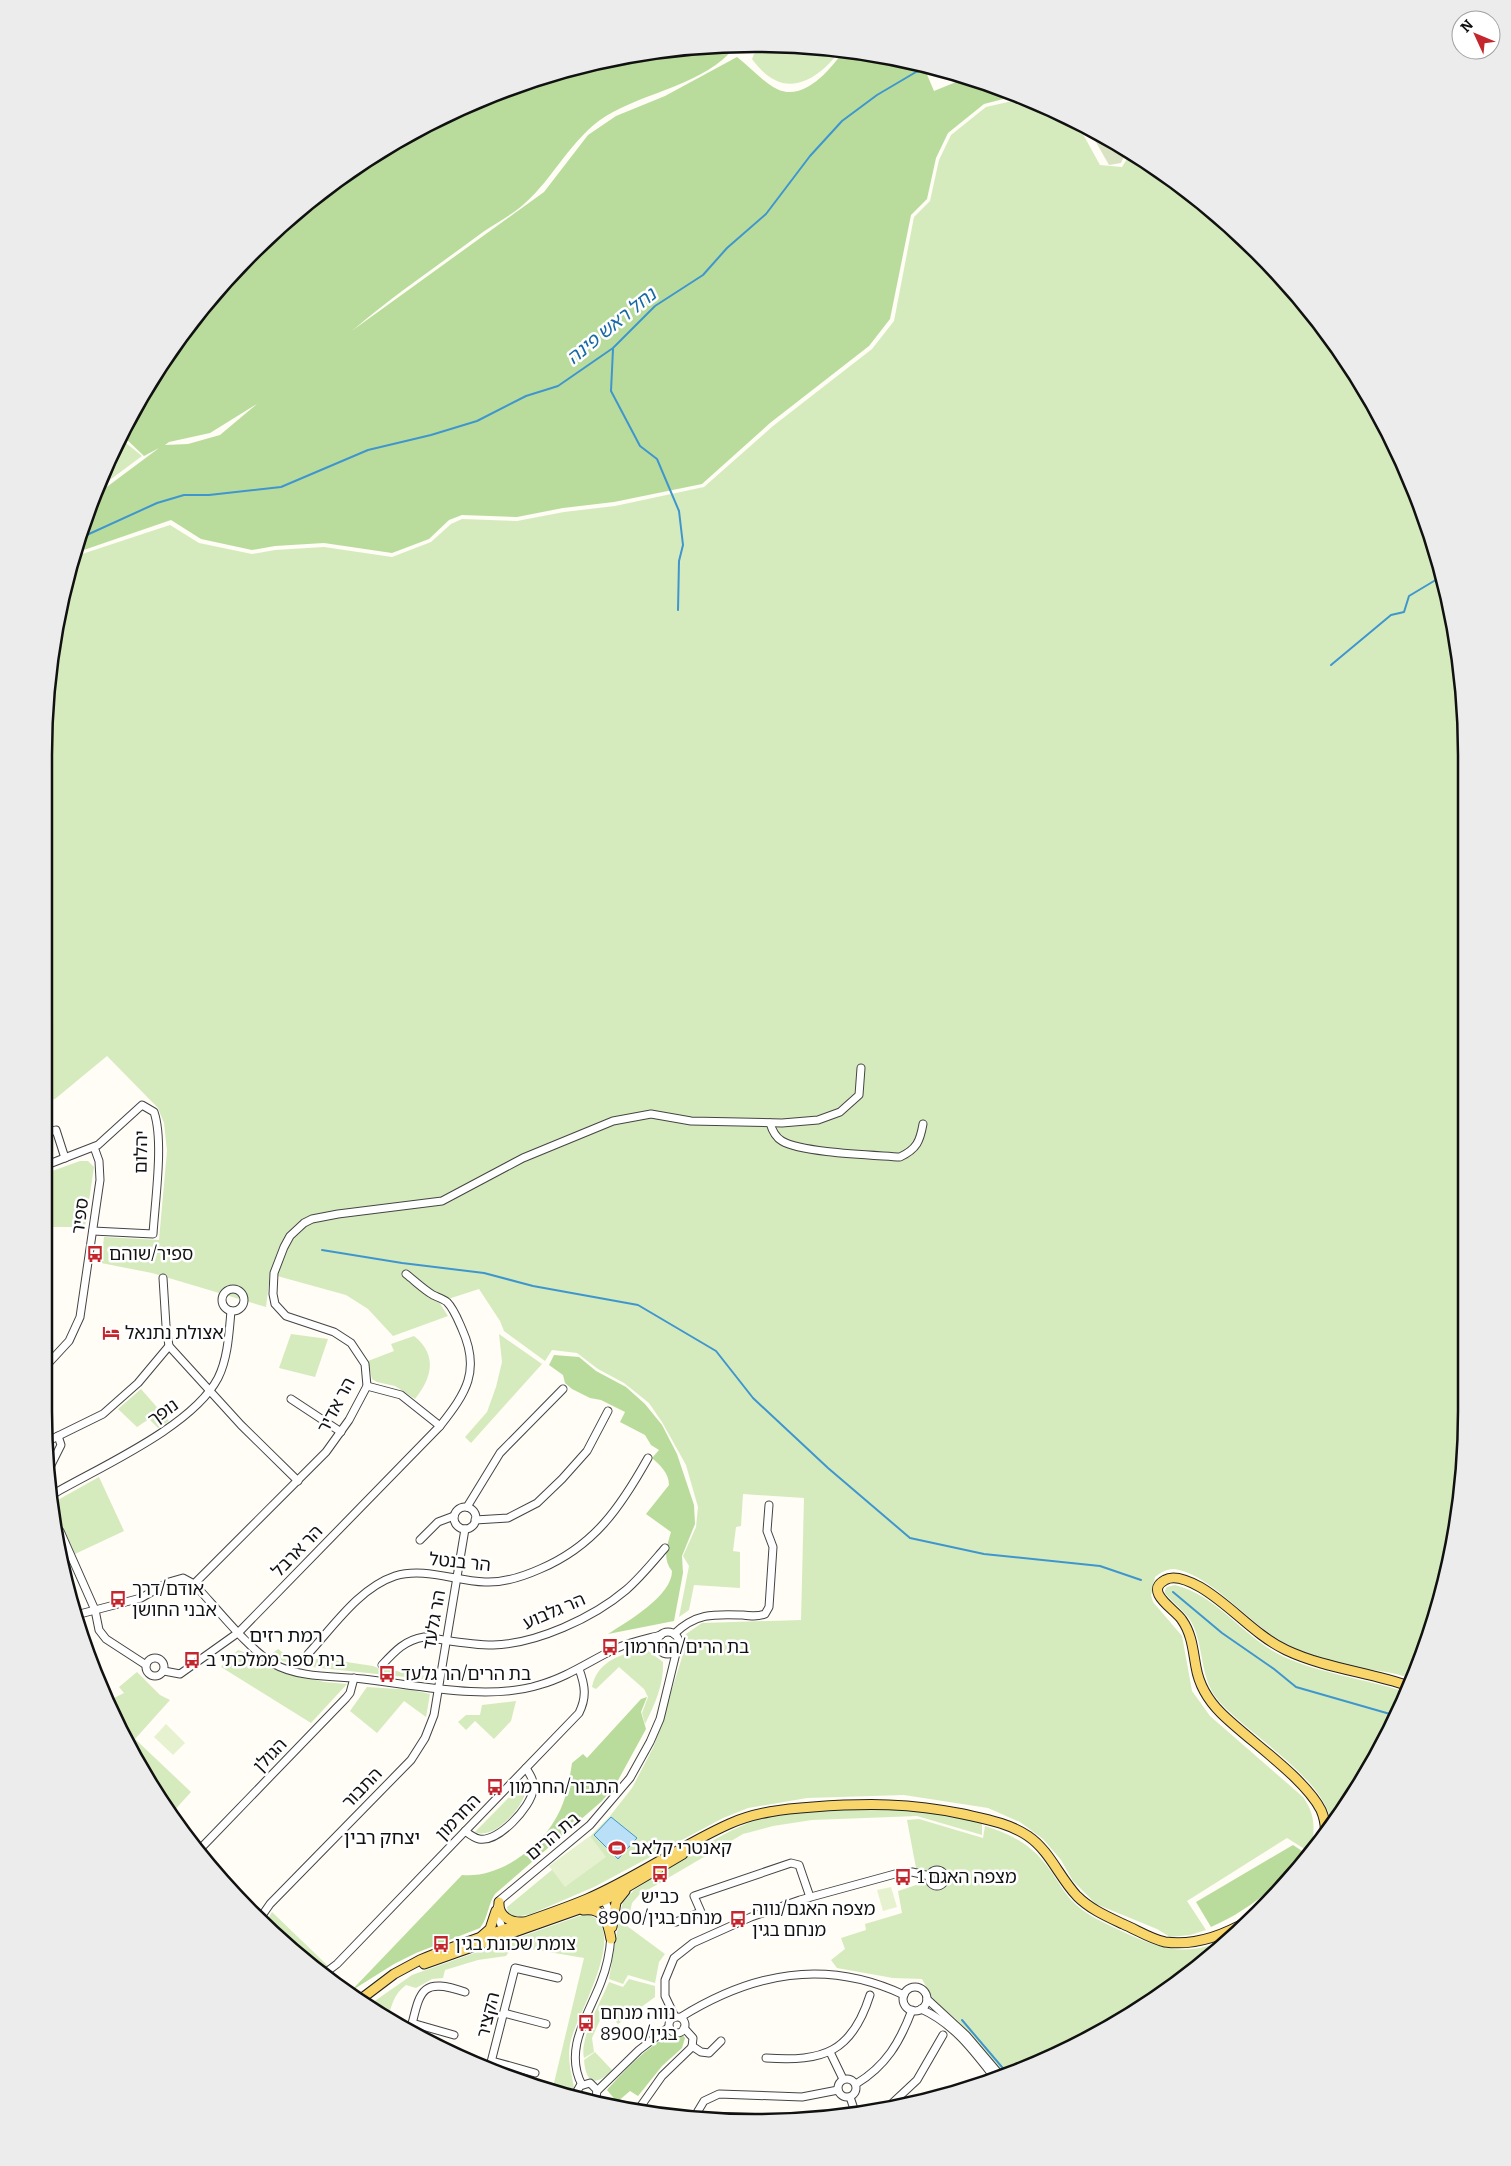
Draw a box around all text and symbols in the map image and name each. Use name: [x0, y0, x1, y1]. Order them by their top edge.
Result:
north arrow: [1451, 10, 1501, 60]
text: N: [1457, 16, 1477, 36]
water label: נחל ראש פינה: [562, 282, 662, 369]
street label: יהלום: [130, 1130, 152, 1174]
street label: ספיר: [67, 1196, 93, 1236]
place label: ספיר/שוהם: [109, 1243, 193, 1265]
bus stop icon: ספיר/שוהם: [85, 1244, 105, 1264]
place label: אצולת נתנאל: [125, 1322, 224, 1344]
hotel icon: אצולת נתנאל: [101, 1323, 121, 1343]
street label: הר אדיר: [312, 1373, 360, 1437]
street label: נופך: [143, 1394, 183, 1430]
street label: הר ארבל: [267, 1520, 327, 1582]
street label: הר בנטל: [428, 1548, 492, 1576]
place label: אודם/דרך אבני החושן: [132, 1578, 217, 1621]
street label: הר גלעד: [418, 1588, 450, 1652]
street label: הר גלבוע: [519, 1588, 589, 1634]
bus stop icon: אודם/דרך אבני החושן: [108, 1589, 128, 1609]
district label: רמת רזים: [249, 1624, 323, 1647]
place label: בת הרים/החרמון: [624, 1636, 749, 1658]
bus stop icon: בת הרים/החרמון: [600, 1637, 620, 1657]
place label: בית ספר ממלכתי ב: [206, 1649, 345, 1671]
bus stop icon: בית ספר ממלכתי ב: [182, 1650, 202, 1670]
place label: בת הרים/הר גלעד: [401, 1663, 531, 1685]
bus stop icon: בת הרים/הר גלעד: [377, 1664, 397, 1684]
street label: הגולן: [249, 1733, 291, 1777]
street label: התבור: [337, 1763, 387, 1813]
place label: התבור/החרמון: [509, 1776, 619, 1798]
bus stop icon: התבור/החרמון: [485, 1777, 505, 1797]
street label: החרמון: [431, 1789, 485, 1845]
street label: בת הרים: [521, 1807, 585, 1865]
district label: יצחק רבין: [344, 1826, 420, 1849]
place label: קאנטרי קלאב: [631, 1837, 732, 1859]
sports icon: קאנטרי קלאב: [607, 1838, 627, 1858]
bus stop icon: כביש 8900/מנחם בגין: [650, 1864, 670, 1884]
place label: מצפה האגם 1: [917, 1866, 1017, 1888]
bus stop icon: מצפה האגם 1: [893, 1867, 913, 1887]
place label: כביש 8900/מנחם בגין: [598, 1886, 722, 1929]
place label: מצפה האגם/נווה מנחם בגין: [752, 1898, 876, 1941]
bus stop icon: מצפה האגם/נווה מנחם בגין: [728, 1909, 748, 1929]
place label: צומת שכונת בגין: [455, 1933, 576, 1955]
bus stop icon: צומת שכונת בגין: [431, 1934, 451, 1954]
street label: הקציר: [472, 1990, 504, 2040]
place label: נווה מנחם בגין/8900: [600, 2002, 678, 2045]
bus stop icon: נווה מנחם בגין/8900: [576, 2013, 596, 2033]

